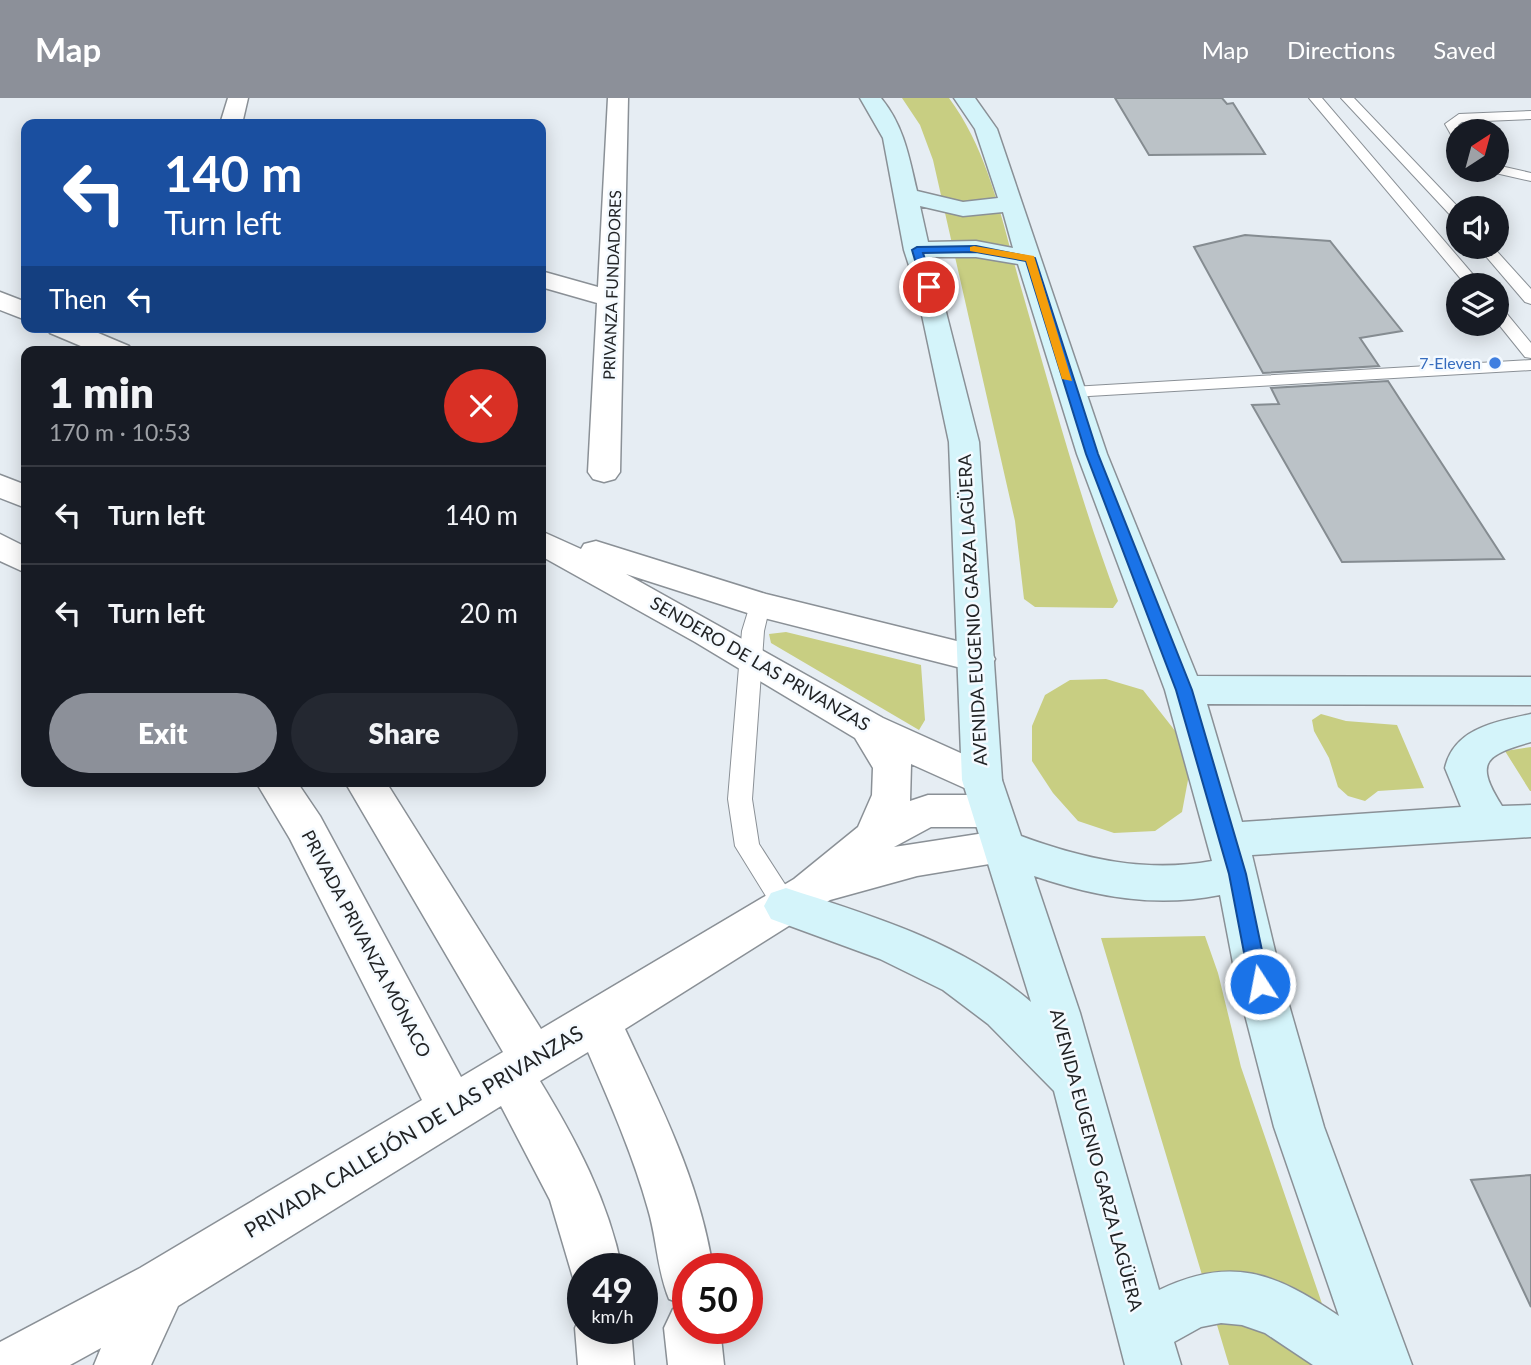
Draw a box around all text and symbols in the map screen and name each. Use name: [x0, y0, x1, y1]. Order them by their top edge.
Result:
text: Map: [35, 29, 101, 69]
text: Map: [1202, 35, 1249, 64]
text: Directions: [1287, 35, 1395, 64]
text: Saved: [1433, 35, 1496, 64]
north arrow: [1446, 119, 1508, 182]
map controls: [1446, 119, 1509, 336]
text: 140 m: [164, 144, 302, 202]
icon: left: [49, 147, 140, 238]
street label: PRIVANZA FUNDADORES: [599, 190, 624, 380]
button: sound: [1446, 196, 1509, 259]
text: Turn left: [164, 203, 281, 242]
pin: [899, 257, 959, 317]
icon: arrive: [910, 268, 948, 306]
button: layers: [1446, 273, 1509, 336]
icon: left: [121, 280, 159, 318]
text: Then: [49, 283, 107, 315]
place label: 7-Eleven: [1419, 353, 1481, 372]
marker: 7-Eleven: [1487, 355, 1503, 371]
text: 1 min: [49, 367, 154, 417]
button: close: [444, 369, 518, 443]
text: 170 m · 10:53: [49, 418, 191, 446]
street label: AVENIDA EUGENIO GARZA LAGÜERA: [953, 453, 991, 766]
icon: left: [49, 496, 87, 534]
text: Turn left: [108, 499, 205, 531]
text: 140 m: [445, 499, 518, 531]
street label: SENDERO DE LAS PRIVANZAS: [647, 591, 874, 735]
icon: left: [49, 594, 87, 632]
text: Turn left: [108, 597, 205, 629]
text: 20 m: [460, 597, 518, 629]
button: Exit: [49, 693, 277, 773]
button: Share: [291, 693, 518, 773]
street label: PRIVADA PRIVANZA MÓNACO: [297, 826, 436, 1061]
position arrow: [1223, 947, 1297, 1021]
street label: AVENIDA EUGENIO GARZA LAGÜERA: [1046, 1006, 1148, 1314]
street label: PRIVADA CALLEJÓN DE LAS PRIVANZAS: [239, 1019, 587, 1242]
speed limit sign: 50: [672, 1253, 763, 1344]
text: 49: [592, 1268, 633, 1310]
text: km/h: [591, 1305, 634, 1327]

